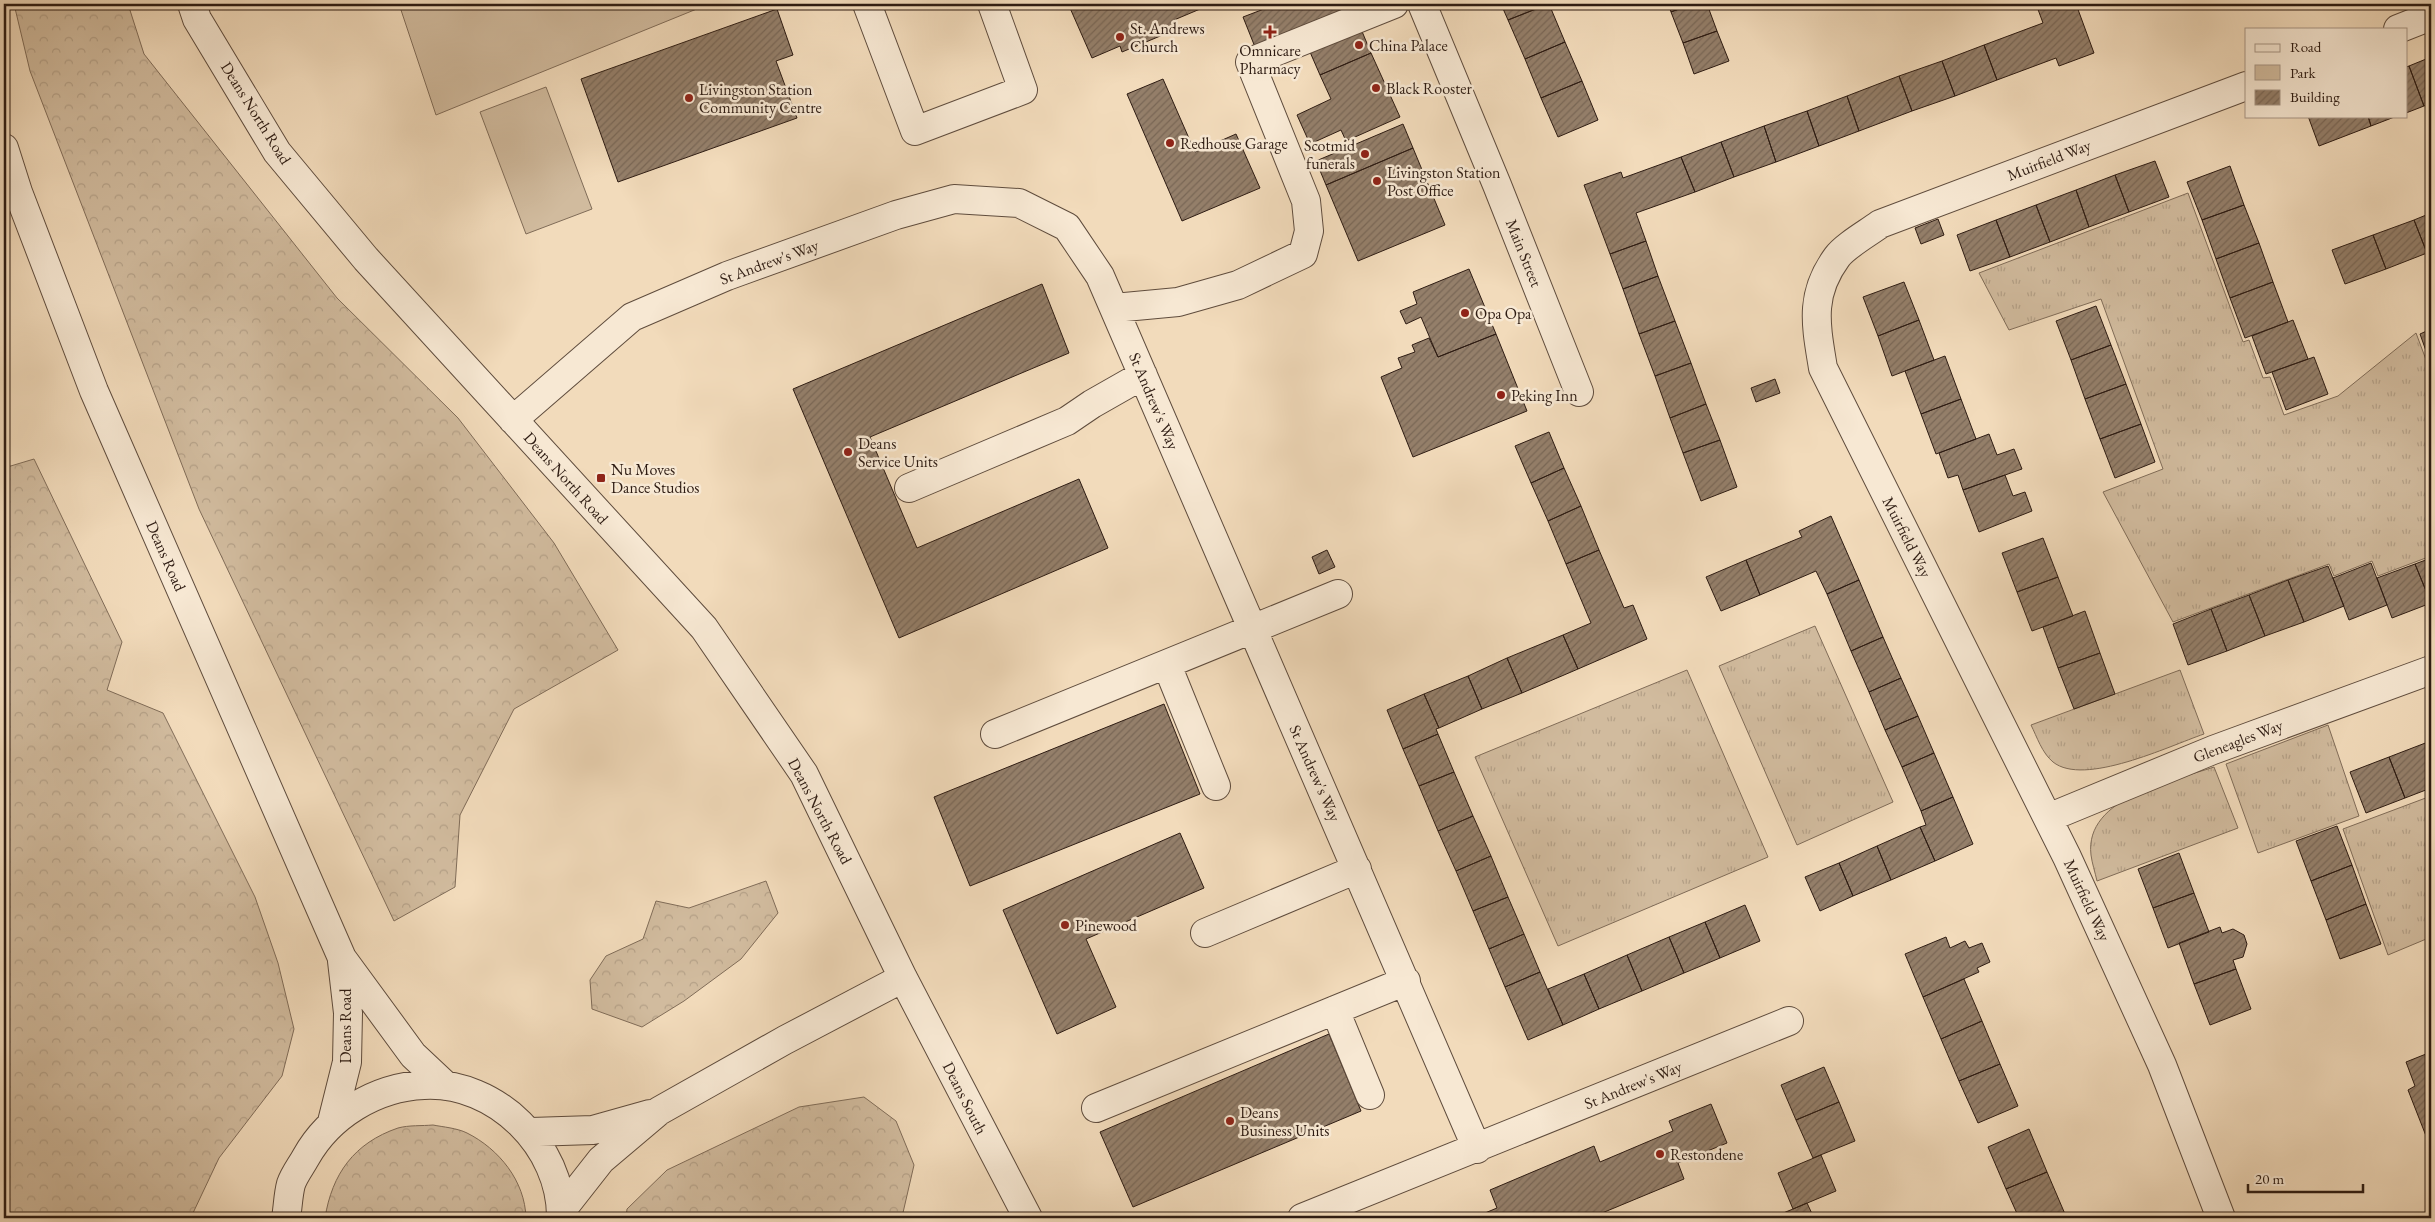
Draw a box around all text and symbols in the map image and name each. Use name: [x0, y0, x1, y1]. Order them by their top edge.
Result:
place label: St. Andrews Church: [1130, 18, 1205, 57]
marker: Omnicare Pharmacy: [1264, 26, 1276, 38]
legend: [2245, 28, 2408, 118]
marker: St. Andrews Church: [1114, 31, 1126, 43]
place label: China Palace: [1369, 35, 1448, 56]
text: Road: [2290, 37, 2322, 56]
marker: China Palace: [1353, 39, 1365, 51]
place label: Omnicare Pharmacy: [1239, 40, 1301, 79]
street label: Deans North Road: [216, 58, 296, 169]
text: Park: [2290, 63, 2317, 82]
place label: Black Rooster: [1386, 78, 1473, 99]
place label: Livingston Station Community Centre: [699, 79, 822, 118]
marker: Black Rooster: [1370, 82, 1382, 94]
text: Building: [2290, 87, 2340, 106]
marker: Livingston Station Community Centre: [683, 92, 695, 104]
place label: Redhouse Garage: [1180, 133, 1288, 154]
street label: Muirfield Way: [2004, 134, 2095, 186]
place label: Scotmid funerals: [1304, 135, 1356, 174]
marker: Redhouse Garage: [1164, 137, 1176, 149]
marker: Scotmid funerals: [1359, 148, 1371, 160]
place label: Livingston Station Post Office: [1387, 162, 1501, 201]
marker: Livingston Station Post Office: [1371, 175, 1383, 187]
street label: Main Street: [1501, 216, 1547, 290]
street label: St Andrew's Way: [717, 234, 822, 290]
place label: Opa Opa: [1475, 303, 1532, 324]
marker: Opa Opa: [1459, 307, 1471, 319]
street label: St Andrew's Way: [1124, 349, 1184, 454]
place label: Peking Inn: [1511, 385, 1578, 406]
marker: Peking Inn: [1495, 389, 1507, 401]
street label: Deans North Road: [519, 427, 614, 529]
place label: Deans Service Units: [858, 433, 938, 472]
marker: Deans Service Units: [842, 446, 854, 458]
place label: Nu Moves Dance Studios: [611, 459, 700, 498]
marker: Nu Moves Dance Studios: [595, 472, 607, 484]
street label: Muirfield Way: [1878, 493, 1937, 582]
street label: Deans Road: [141, 517, 191, 595]
street label: Gleneagles Way: [2190, 714, 2287, 768]
street label: St Andrew's Way: [1284, 721, 1346, 826]
street label: Deans North Road: [783, 754, 857, 869]
street label: Muirfield Way: [2059, 856, 2116, 945]
place label: Pinewood: [1075, 915, 1138, 936]
marker: Pinewood: [1059, 919, 1071, 931]
street label: Deans Road: [335, 988, 356, 1064]
street label: St Andrew's Way: [1581, 1055, 1686, 1114]
street label: Deans South: [938, 1058, 992, 1138]
place label: Deans Business Units: [1240, 1102, 1330, 1141]
marker: Deans Business Units: [1224, 1115, 1236, 1127]
place label: Restondene: [1670, 1144, 1743, 1165]
marker: Restondene: [1654, 1148, 1666, 1160]
scale bar: [2248, 1162, 2362, 1194]
text: 20 m: [2255, 1169, 2284, 1188]

